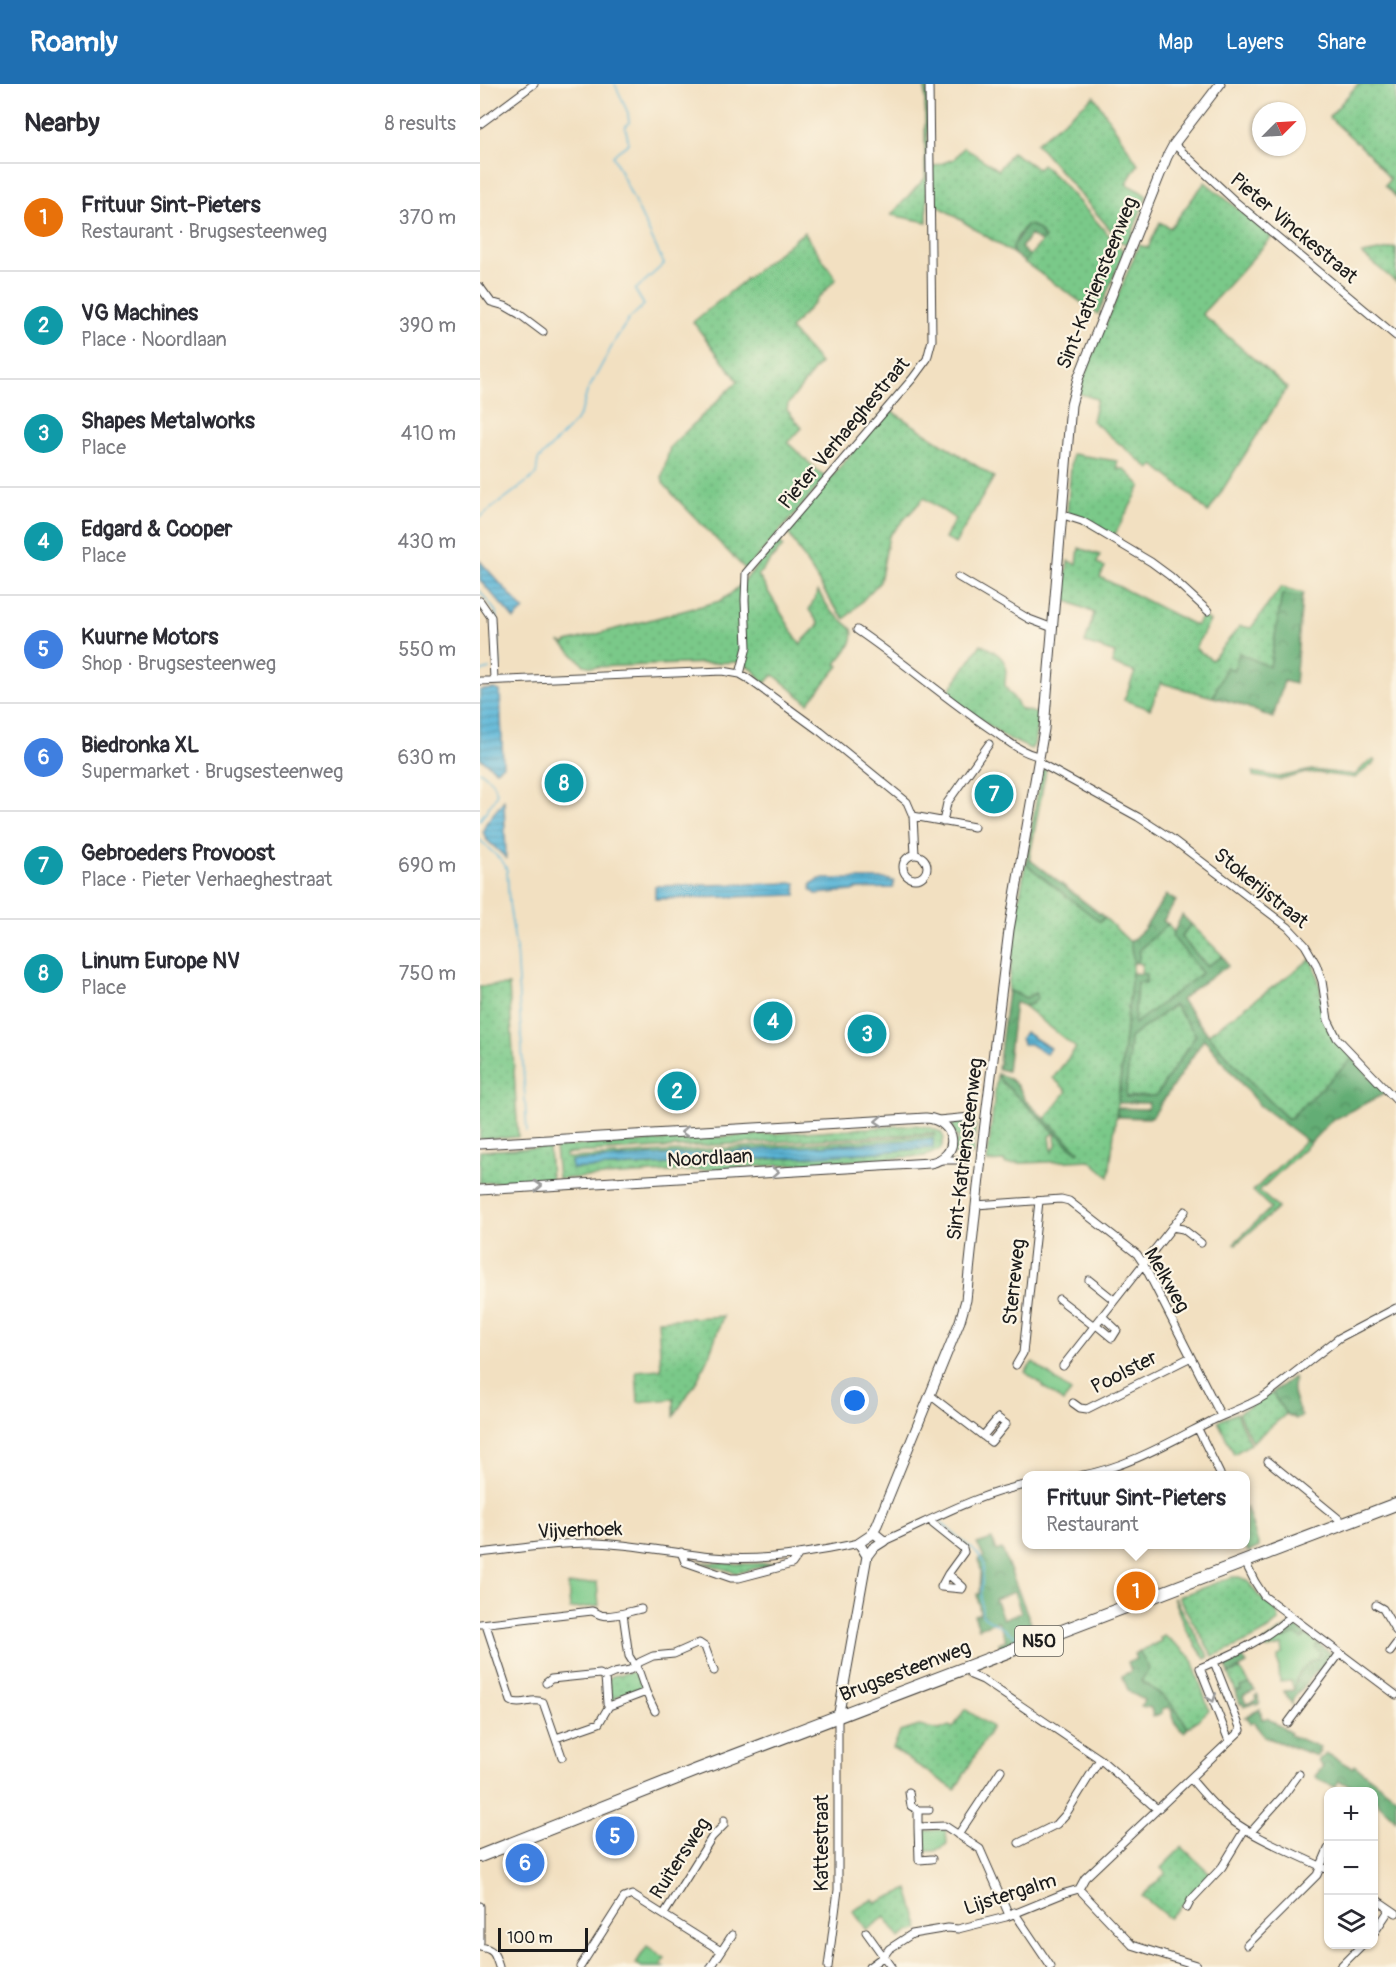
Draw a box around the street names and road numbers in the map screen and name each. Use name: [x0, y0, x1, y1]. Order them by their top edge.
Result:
street label: Pieter Vinckestraat: [1225, 167, 1364, 289]
street label: Sint-Katriensteenweg: [1051, 193, 1143, 373]
street label: Pieter Verhaeghestraat: [773, 351, 916, 514]
street label: Stokerijstraat: [1209, 842, 1314, 934]
street label: Sint-Katriensteenweg: [941, 1056, 989, 1242]
street label: Noordlaan: [667, 1143, 753, 1173]
street label: Sterreweg: [997, 1238, 1031, 1326]
street label: Melkweg: [1138, 1243, 1196, 1317]
street label: Poolster: [1087, 1345, 1161, 1399]
street label: Vijverhoek: [537, 1516, 623, 1544]
road number: N50: [1015, 1626, 1063, 1656]
street label: Brugsesteenweg: [836, 1635, 974, 1707]
street label: Kattestraat: [809, 1794, 834, 1891]
street label: Ruitersweg: [644, 1812, 716, 1904]
street label: Lijstergalm: [961, 1867, 1059, 1921]

